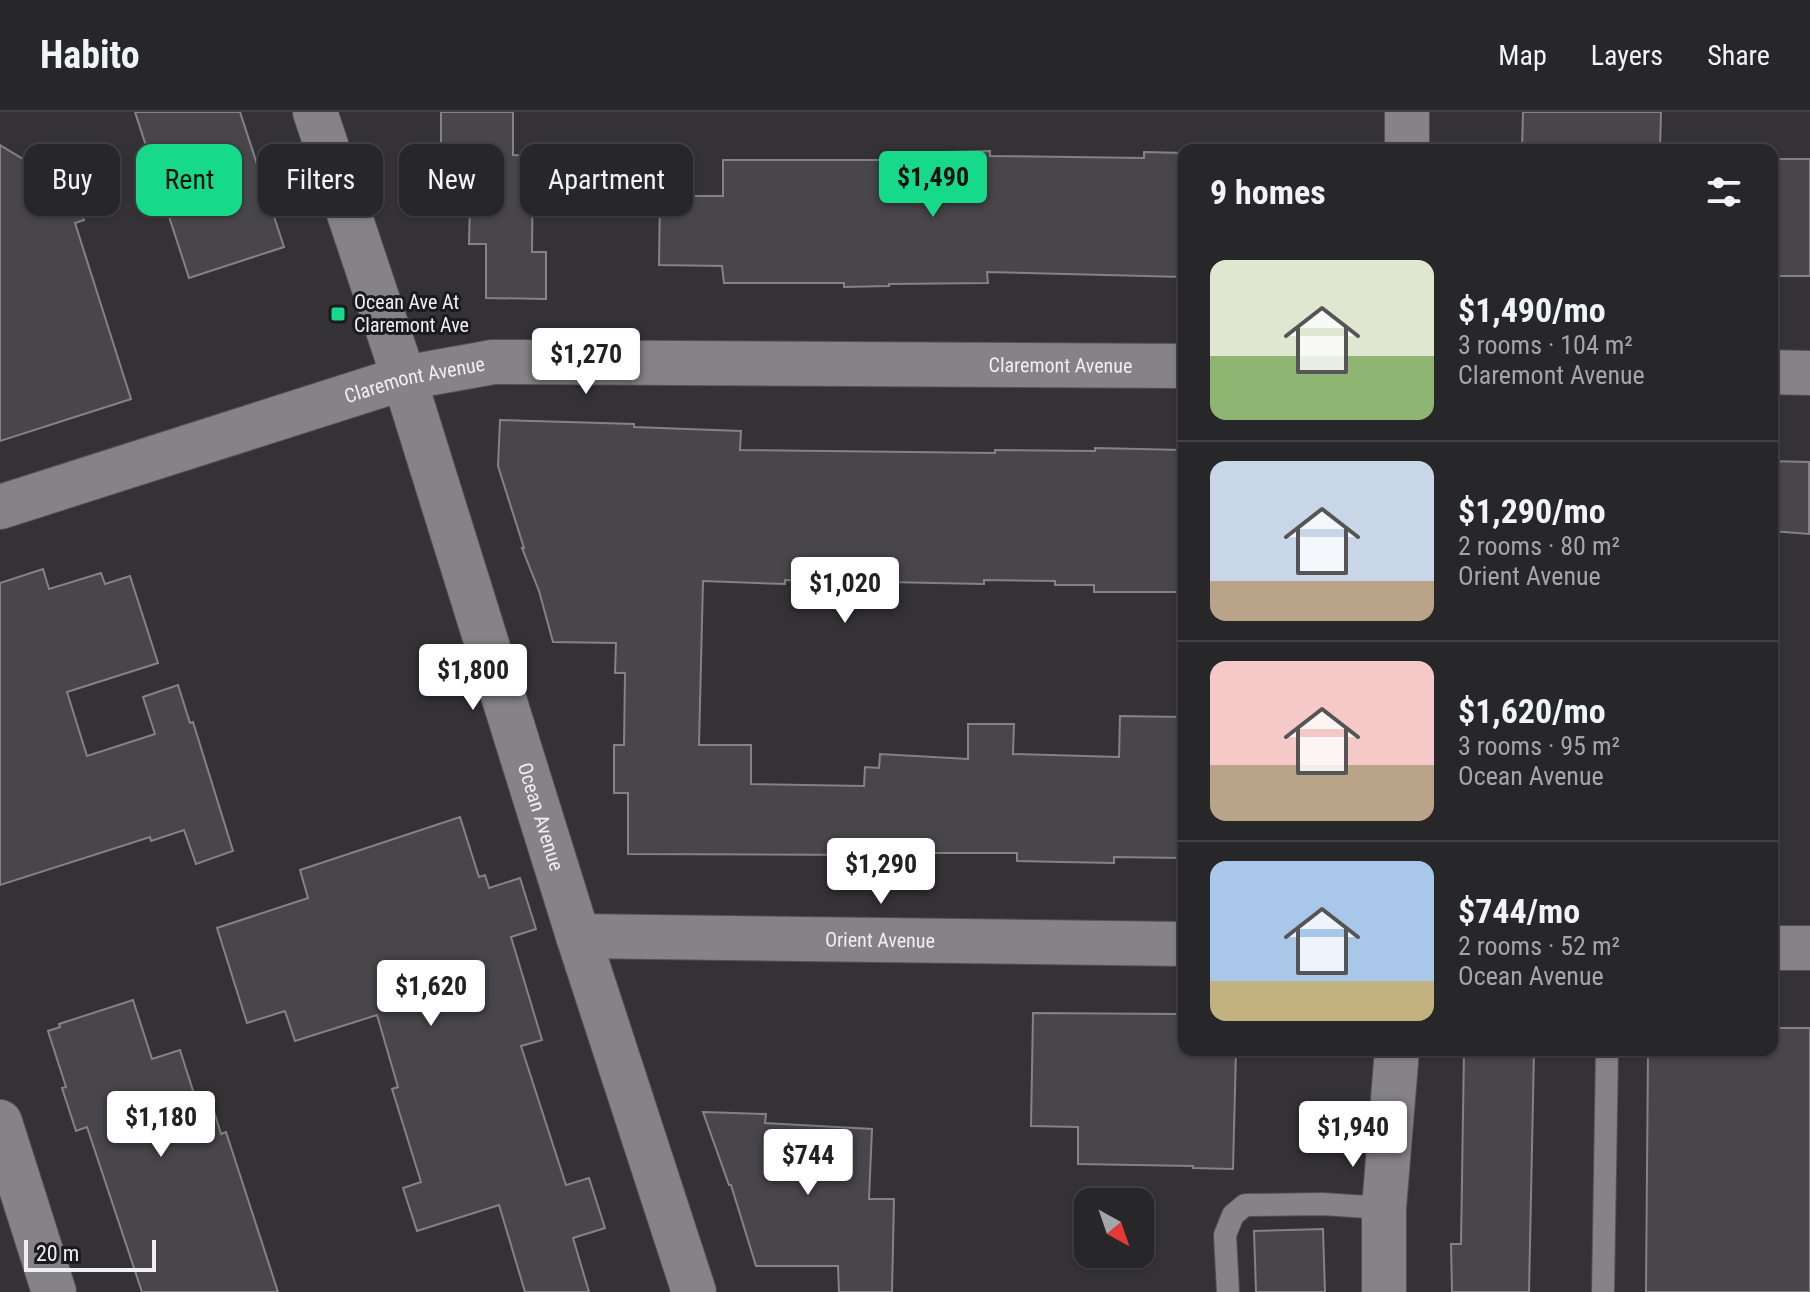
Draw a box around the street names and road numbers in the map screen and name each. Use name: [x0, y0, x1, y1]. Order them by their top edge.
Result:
street label: Claremont Avenue: [341, 352, 487, 408]
street label: Claremont Avenue: [989, 353, 1132, 378]
street label: Ocean Avenue: [513, 760, 569, 874]
street label: Orient Avenue: [825, 927, 935, 953]

